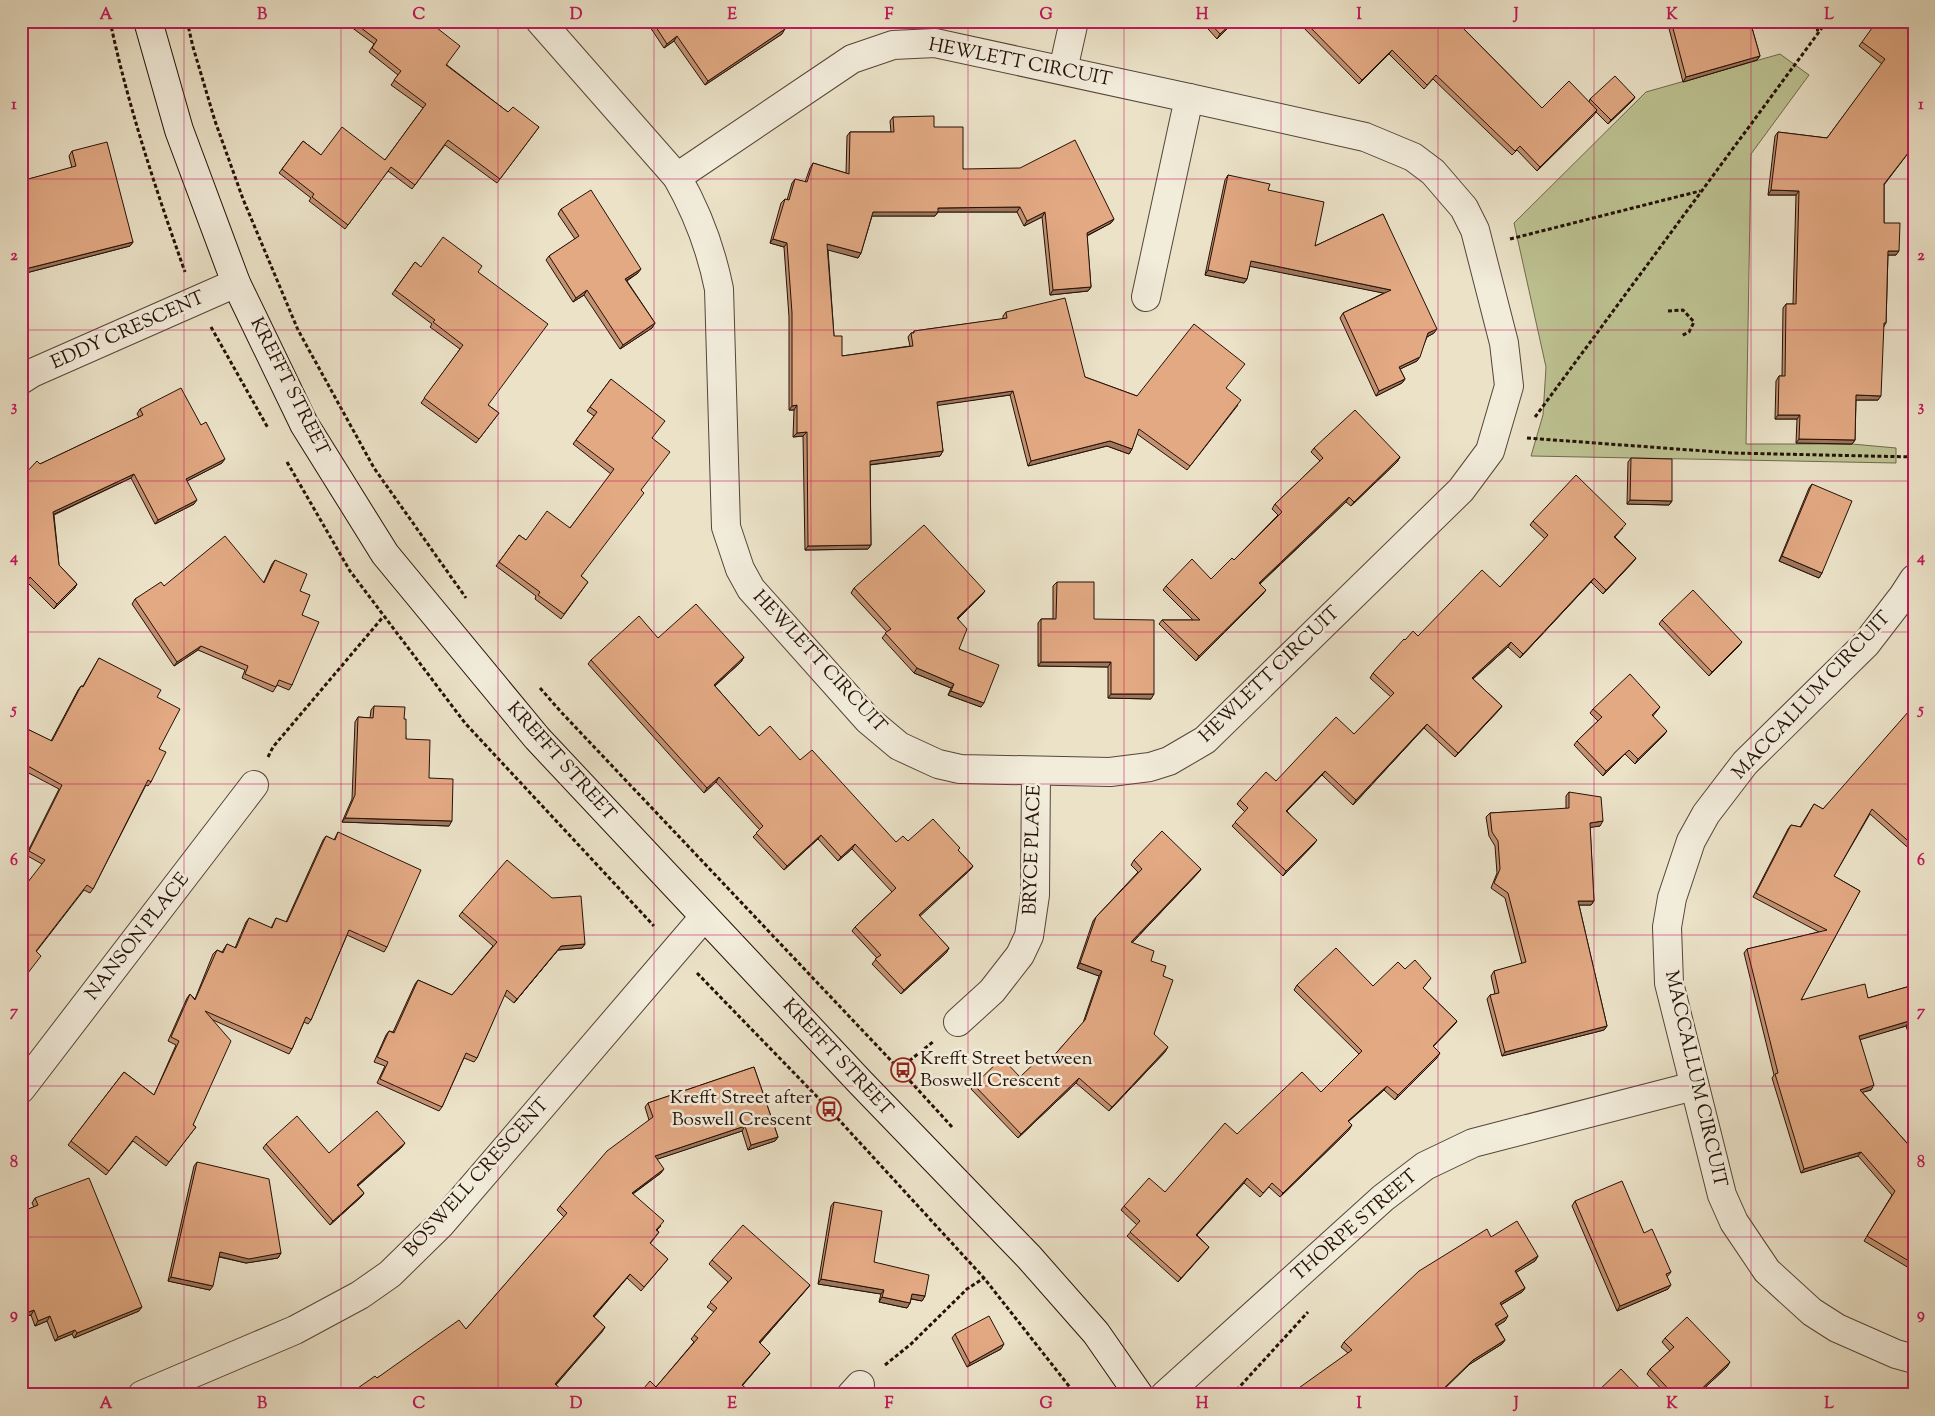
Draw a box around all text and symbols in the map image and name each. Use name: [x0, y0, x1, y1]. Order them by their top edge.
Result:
text: A: [100, 4, 113, 27]
text: B: [257, 4, 267, 27]
text: C: [413, 4, 426, 27]
text: D: [570, 4, 583, 27]
text: E: [727, 4, 737, 27]
text: F: [885, 4, 894, 27]
text: G: [1039, 4, 1053, 27]
text: H: [1196, 4, 1209, 27]
text: I: [1356, 4, 1362, 27]
text: J: [1512, 4, 1519, 27]
text: K: [1666, 4, 1678, 27]
text: L: [1824, 4, 1834, 27]
street label: HEWLETT CIRCUIT: [926, 32, 1114, 94]
text: 1: [11, 94, 17, 117]
text: 1: [1918, 94, 1924, 117]
text: 2: [10, 245, 18, 268]
text: 2: [1917, 245, 1925, 268]
street label: EDDY CRESCENT: [47, 285, 209, 377]
street label: KREFFT STREET: [242, 313, 336, 461]
text: 3: [11, 396, 18, 419]
text: 3: [1918, 396, 1925, 419]
text: 4: [9, 547, 18, 570]
text: 4: [1916, 547, 1925, 570]
street label: HEWLETT CIRCUIT: [746, 585, 892, 739]
street label: HEWLETT CIRCUIT: [1194, 601, 1346, 749]
street label: MACCALLUM CIRCUIT: [1727, 606, 1897, 786]
street label: KREFFT STREET: [500, 696, 622, 828]
text: 5: [9, 699, 17, 722]
text: 5: [1916, 699, 1924, 722]
street label: BRYCE PLACE: [1017, 784, 1049, 916]
text: 6: [10, 850, 18, 873]
text: 6: [1917, 850, 1925, 873]
street label: NANSON PLACE: [80, 867, 197, 1007]
street label: MACCALLUM CIRCUIT: [1657, 968, 1733, 1190]
street label: KREFFT STREET: [775, 993, 899, 1123]
text: 7: [10, 1001, 19, 1024]
text: 7: [1917, 1001, 1926, 1024]
place label: Krefft Street between Boswell Crescent: [920, 1046, 1093, 1095]
bus stop icon: Krefft Street between Boswell Crescent: [890, 1057, 916, 1083]
place label: Krefft Street after Boswell Crescent: [670, 1085, 812, 1134]
street label: BOSWELL CRESCENT: [398, 1092, 556, 1264]
bus stop icon: Krefft Street after Boswell Crescent: [816, 1096, 842, 1122]
text: 8: [10, 1152, 18, 1175]
text: 8: [1917, 1152, 1925, 1175]
street label: THORPE STREET: [1286, 1164, 1424, 1288]
text: 9: [10, 1304, 18, 1327]
text: 9: [1917, 1304, 1925, 1327]
text: A: [100, 1393, 113, 1416]
text: B: [257, 1393, 267, 1416]
text: C: [413, 1393, 426, 1416]
text: D: [570, 1393, 583, 1416]
text: E: [727, 1393, 737, 1416]
text: F: [885, 1393, 894, 1416]
text: G: [1039, 1393, 1053, 1416]
text: H: [1196, 1393, 1209, 1416]
text: I: [1356, 1393, 1362, 1416]
text: J: [1512, 1393, 1519, 1416]
text: K: [1666, 1393, 1678, 1416]
text: L: [1824, 1393, 1834, 1416]

